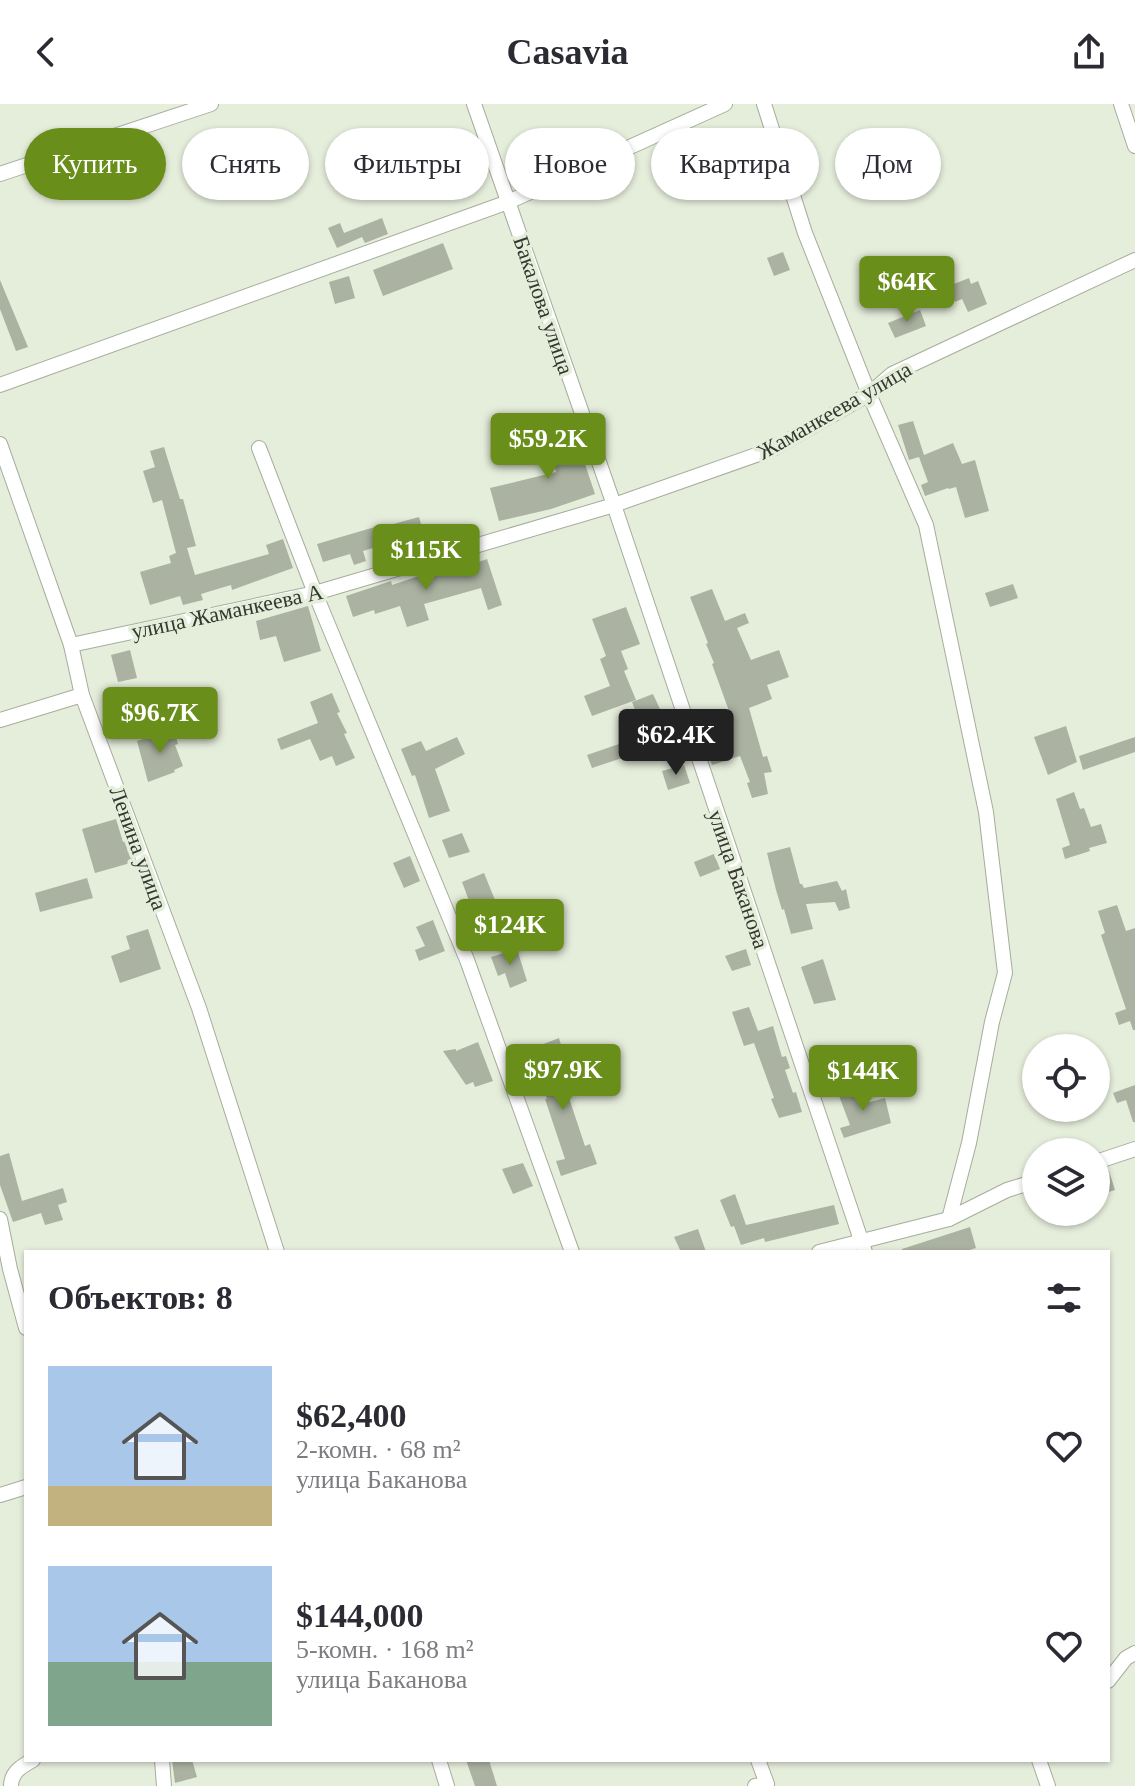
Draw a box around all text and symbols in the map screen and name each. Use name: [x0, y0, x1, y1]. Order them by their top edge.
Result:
icon: back: [24, 30, 68, 74]
icon: share: [1067, 30, 1111, 74]
text: Casavia: [506, 32, 629, 72]
chip: Купить: [24, 128, 166, 200]
chip: Снять: [182, 128, 309, 200]
chip: Фильтры: [325, 128, 489, 200]
chip: Новое: [505, 128, 635, 200]
chip: Квартира: [651, 128, 819, 200]
chip: Дом: [835, 128, 941, 200]
street label: Бакалова улица: [508, 233, 579, 378]
pin: $64K: [860, 256, 954, 324]
text: $64K: [877, 267, 937, 296]
street label: Жаманкеева улица: [753, 356, 916, 465]
pin: $59.2K: [483, 413, 613, 481]
text: $59.2K: [509, 424, 587, 453]
pin: $115K: [370, 524, 482, 592]
text: $115K: [391, 535, 461, 564]
street label: улица Жаманкеева А: [129, 579, 325, 644]
pin: $96.7K: [95, 687, 225, 755]
text: $96.7K: [121, 698, 199, 727]
pin: $62.4K: [611, 709, 741, 777]
text: $62.4K: [637, 720, 715, 749]
street label: Ленина улица: [105, 783, 172, 913]
street label: улица Баканова: [703, 807, 774, 952]
pin: $124K: [454, 899, 566, 967]
text: $124K: [474, 910, 546, 939]
map controls: [1022, 1034, 1110, 1226]
button: locate: [1022, 1034, 1110, 1122]
pin: $97.9K: [498, 1044, 628, 1112]
pin: $144K: [807, 1045, 919, 1113]
text: $97.9K: [524, 1055, 602, 1084]
text: $144K: [827, 1056, 899, 1085]
button: layers: [1022, 1138, 1110, 1226]
icon: filters: [1042, 1276, 1086, 1320]
text: Объектов: 8: [48, 1279, 233, 1316]
text: $62,400: [296, 1397, 407, 1434]
icon: home: [112, 1398, 208, 1494]
icon: heart: [1042, 1424, 1086, 1468]
text: 2-комн. · 68 m²: [296, 1435, 461, 1464]
text: улица Баканова: [296, 1465, 467, 1494]
text: $144,000: [296, 1597, 424, 1634]
icon: home: [112, 1598, 208, 1694]
icon: heart: [1042, 1624, 1086, 1668]
text: 5-комн. · 168 m²: [296, 1635, 474, 1664]
text: улица Баканова: [296, 1665, 467, 1694]

